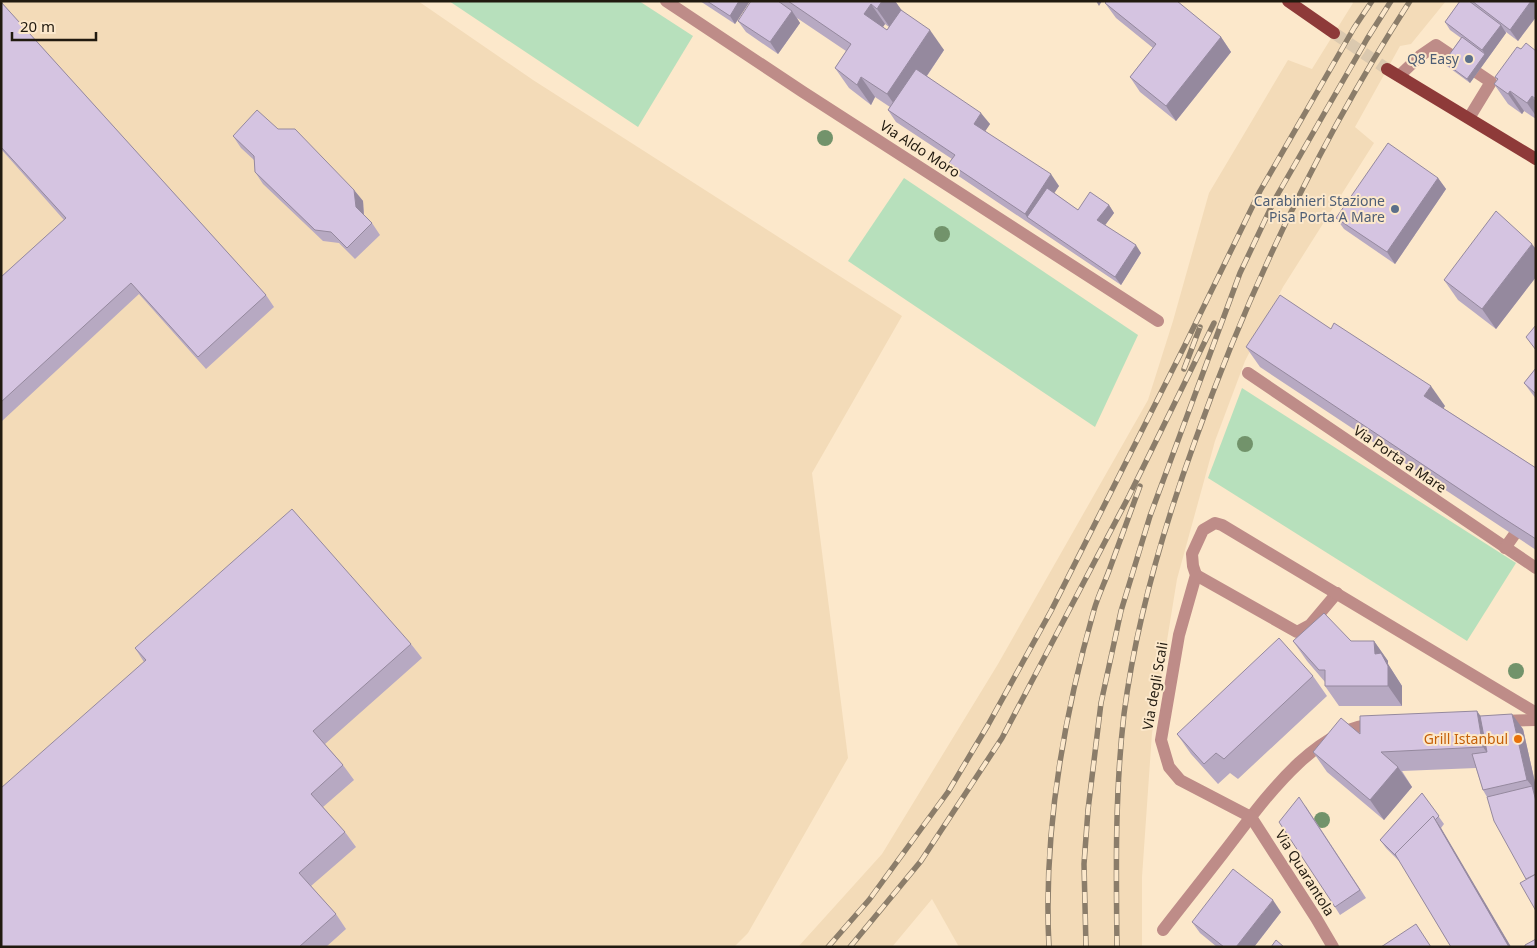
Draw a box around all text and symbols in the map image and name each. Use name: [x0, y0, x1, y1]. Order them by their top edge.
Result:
scale bar: [12, 10, 96, 42]
text: 20 m: [20, 16, 55, 36]
place label: Q8 Easy: [1407, 49, 1460, 68]
marker: Q8 Easy: [1463, 53, 1475, 65]
street label: Via Aldo Moro: [877, 116, 964, 182]
place label: Carabinieri Stazione Pisa Porta A Mare: [1254, 191, 1385, 226]
marker: Carabinieri Stazione Pisa Porta A Mare: [1389, 203, 1401, 215]
street label: Via Porta a Mare: [1350, 420, 1451, 497]
street label: Via degli Scali: [1137, 640, 1172, 731]
place label: Grill Istanbul: [1424, 729, 1508, 748]
marker: Grill Istanbul: [1512, 733, 1524, 745]
street label: Via Quarantola: [1271, 826, 1339, 919]

